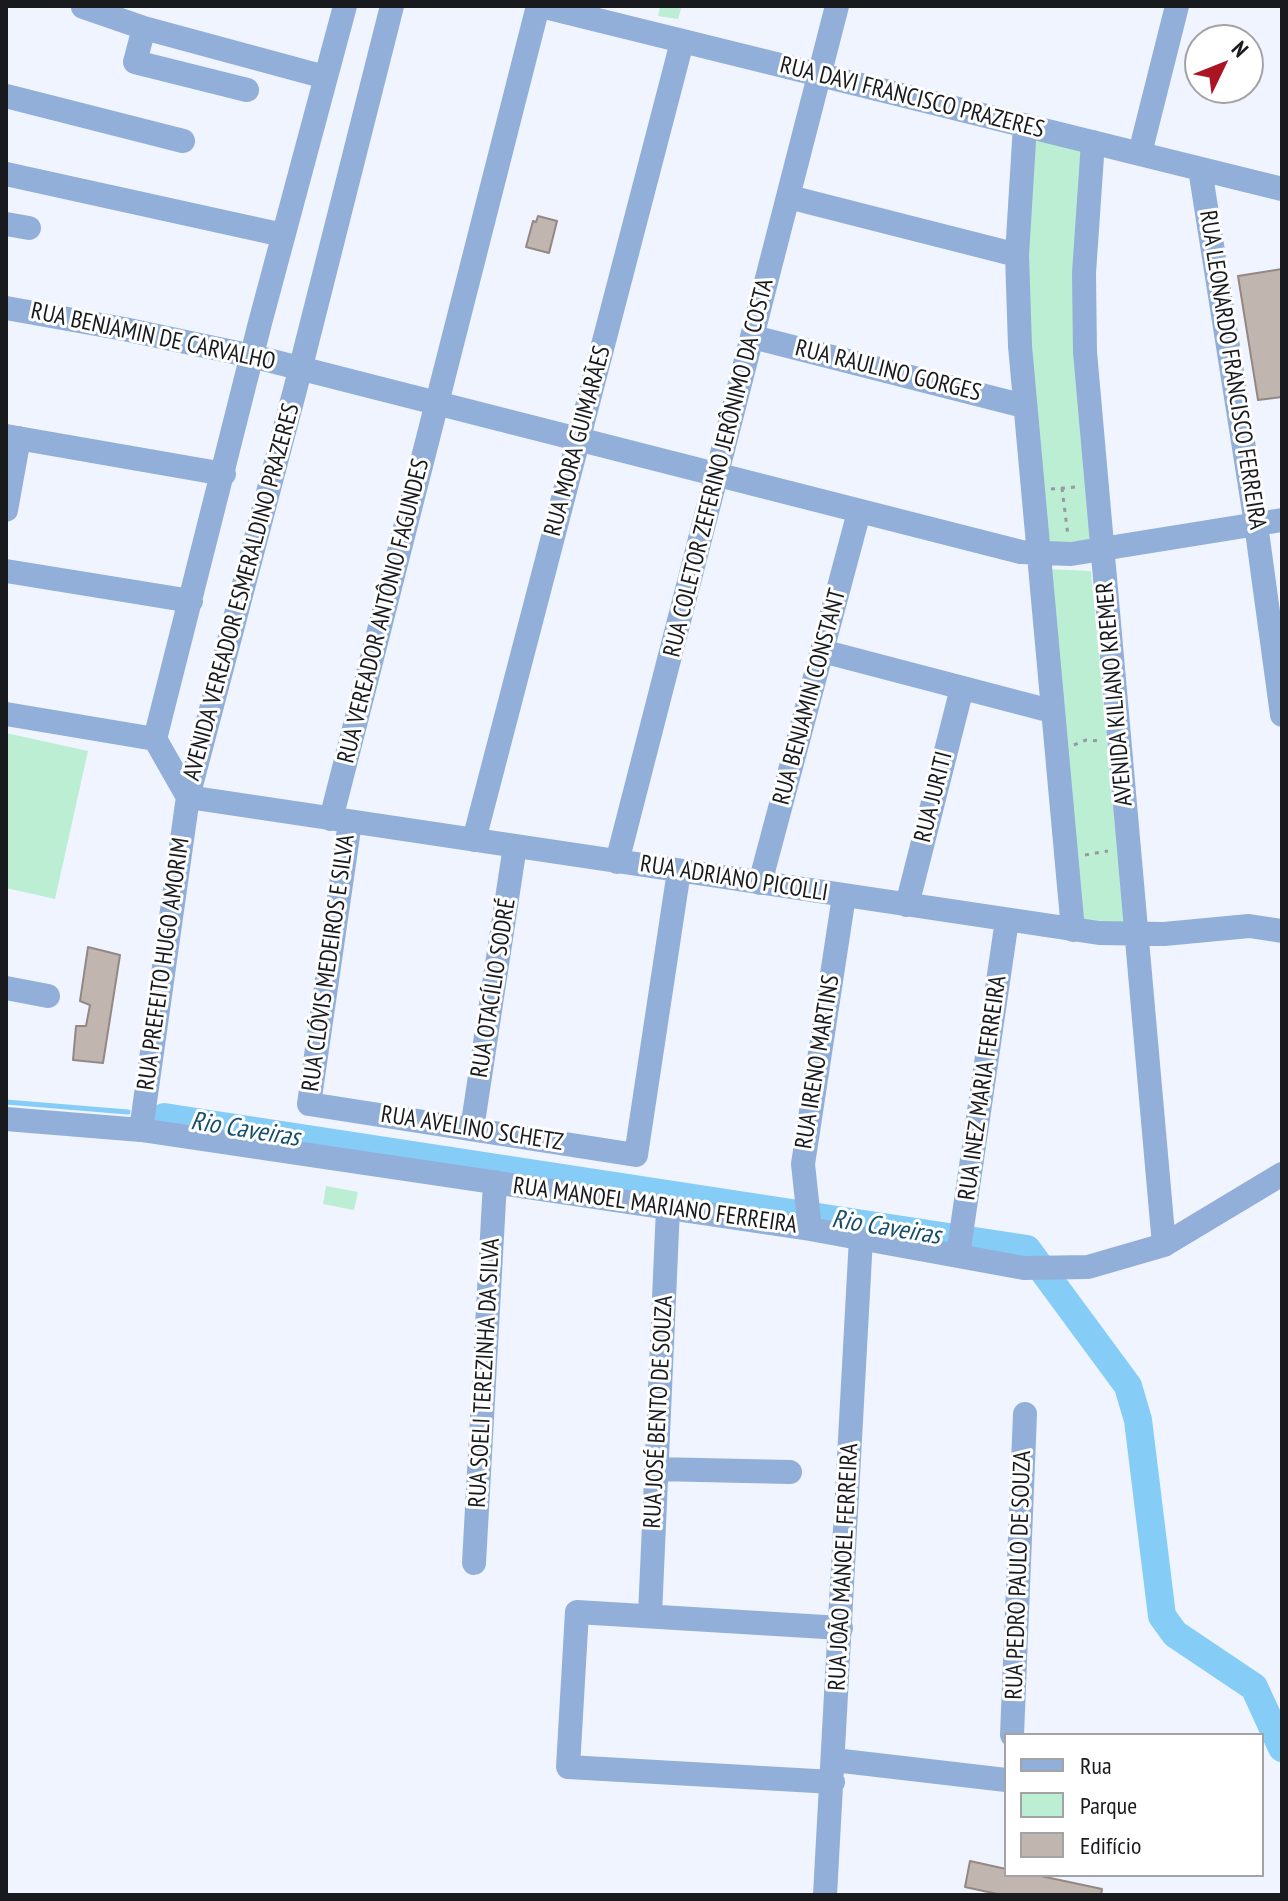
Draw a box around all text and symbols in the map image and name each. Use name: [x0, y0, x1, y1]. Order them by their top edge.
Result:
north arrow: [1184, 24, 1264, 104]
text: N: [1226, 35, 1254, 63]
street label: RUA DAVI FRANCISCO PRAZERES: [777, 51, 1047, 145]
street label: RUA LEONARDO FRANCISCO FERREIRA: [1193, 208, 1271, 532]
street label: RUA COLETOR ZEFERINO JERÔNIMO DA COSTA: [658, 276, 780, 660]
street label: RUA BENJAMIN DE CARVALHO: [28, 297, 278, 377]
street label: RUA RAULINO GORGES: [792, 334, 984, 408]
street label: RUA MORA GUIMARÃES: [539, 343, 617, 539]
street label: AVENIDA VEREADOR ESMERALDINO PRAZERES: [178, 400, 306, 784]
street label: RUA VEREADOR ANTÔNIO FAGUNDES: [332, 456, 436, 766]
street label: AVENIDA KILIANO KREMER: [1091, 581, 1139, 807]
street label: RUA BENJAMIN CONSTANT: [767, 586, 853, 808]
street label: RUA JURITI: [909, 749, 959, 845]
street label: RUA CLÓVIS MEDEIROS E SILVA: [297, 833, 361, 1093]
street label: RUA PREFEITO HUGO AMORIM: [132, 836, 196, 1092]
street label: RUA ADRIANO PICOLLI: [638, 850, 830, 908]
street label: RUA OTACÍLIO SODRÉ: [466, 896, 522, 1080]
street label: RUA IRENO MARTINS: [790, 973, 846, 1151]
street label: RUA INEZ MARIA FERREIRA: [953, 974, 1013, 1202]
street label: RUA AVELINO SCHETZ: [379, 1100, 565, 1158]
water label: Rio Caveiras: [188, 1106, 302, 1154]
street label: RUA MANOEL MARIANO FERREIRA: [511, 1172, 799, 1240]
water label: Rio Caveiras: [829, 1204, 943, 1252]
street label: RUA SOELI TEREZINHA DA SILVA: [464, 1237, 506, 1509]
street label: RUA JOSÉ BENTO DE SOUZA: [639, 1295, 679, 1529]
street label: RUA JOÃO MANOEL FERREIRA: [823, 1443, 865, 1691]
street label: RUA PEDRO PAULO DE SOUZA: [1000, 1450, 1038, 1700]
legend: [1004, 1733, 1264, 1877]
text: Rua: [1080, 1750, 1112, 1781]
text: Parque: [1080, 1790, 1137, 1821]
text: Edifício: [1080, 1830, 1141, 1861]

